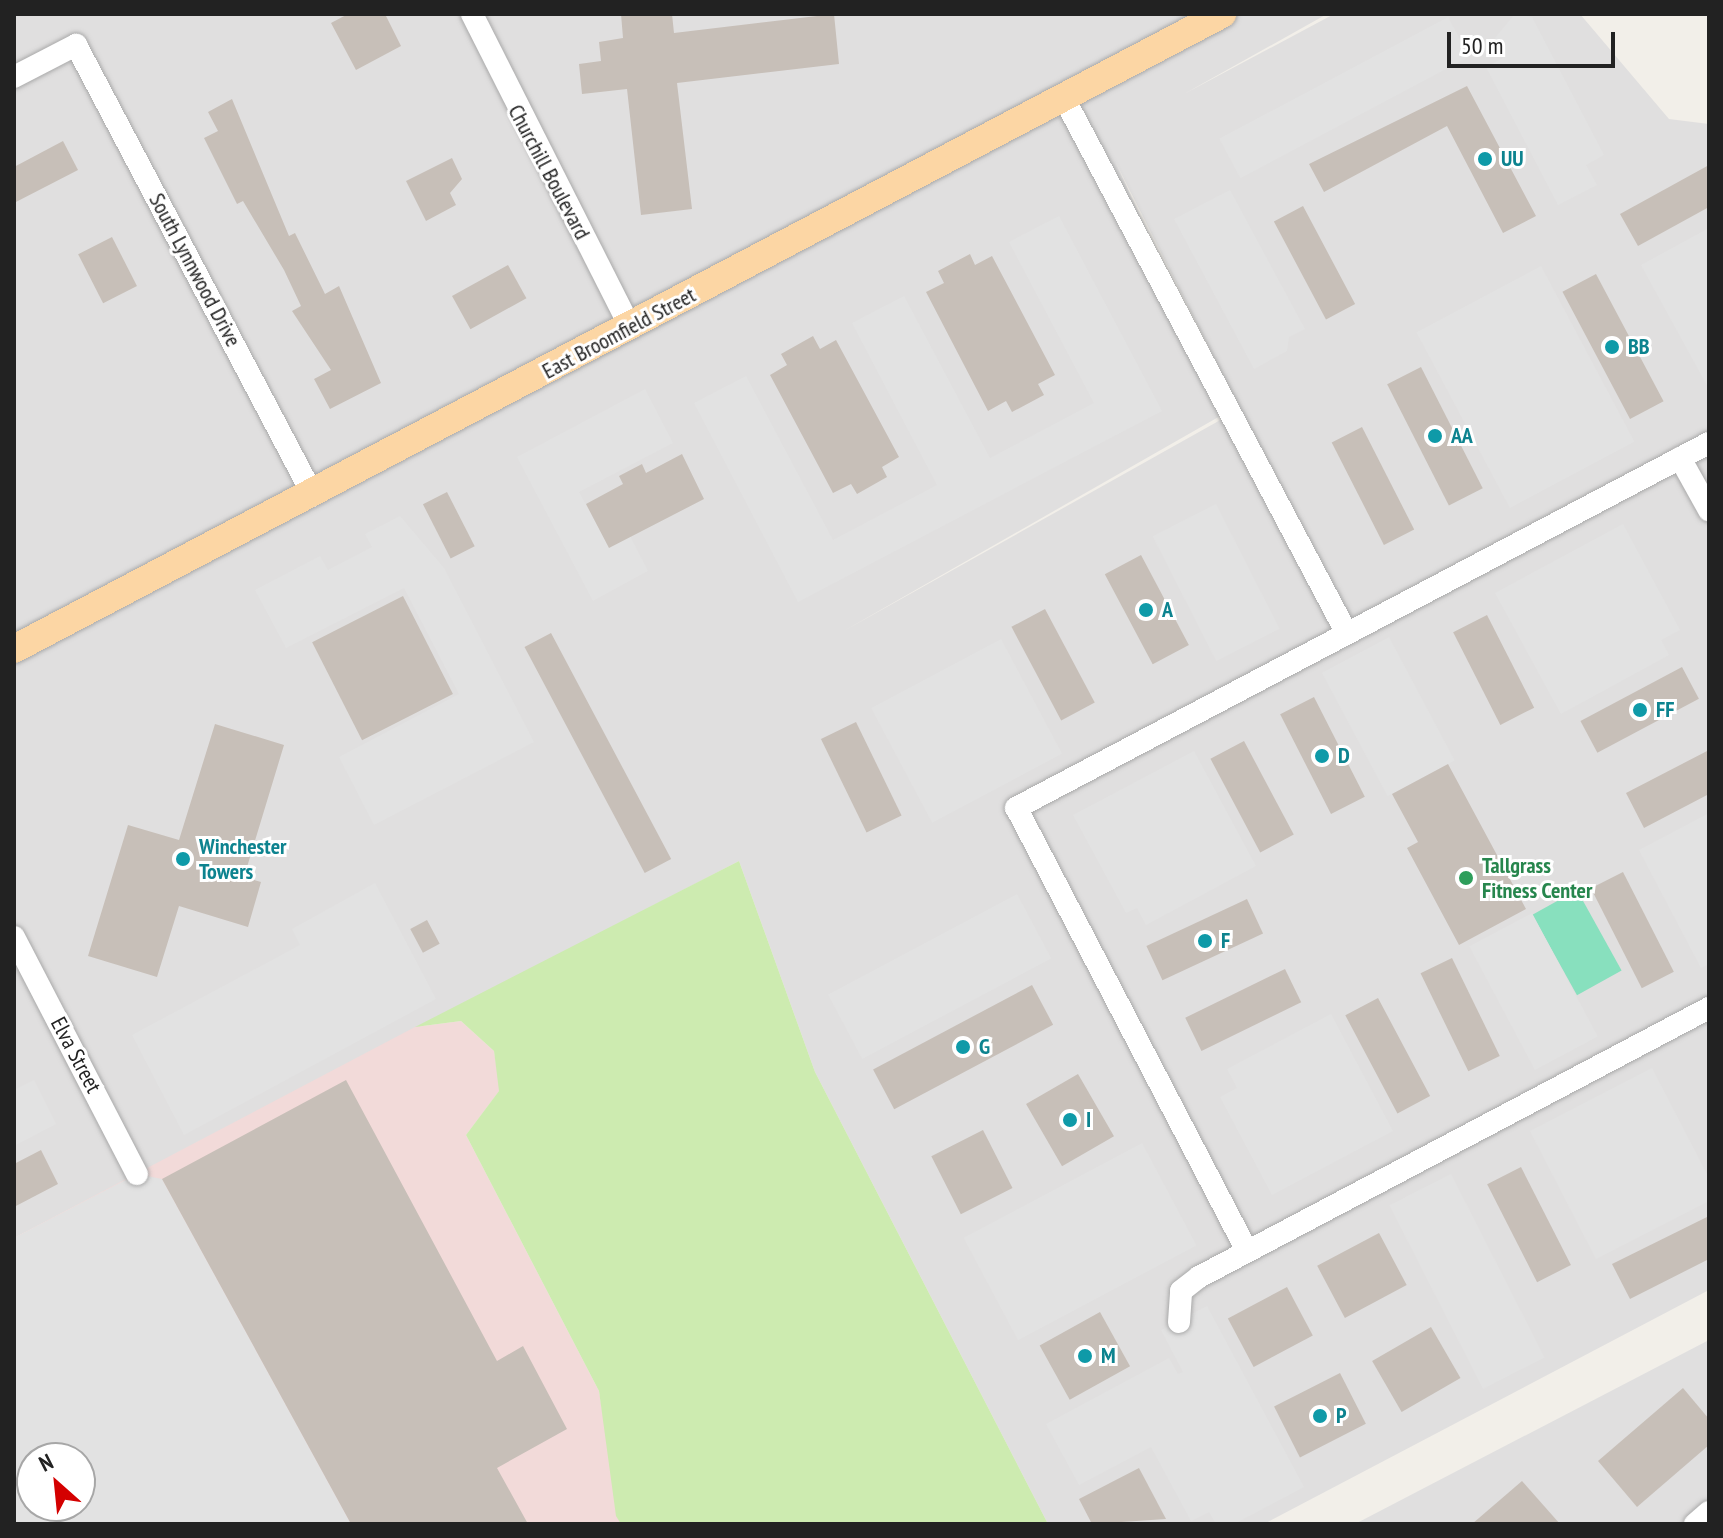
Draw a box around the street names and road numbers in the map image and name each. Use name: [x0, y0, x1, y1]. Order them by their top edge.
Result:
street label: Churchill Boulevard: [502, 100, 596, 244]
street label: South Lynnwood Drive: [143, 189, 247, 351]
street label: East Broomfield Street: [538, 282, 700, 384]
street label: Elva Street: [45, 1013, 107, 1097]

